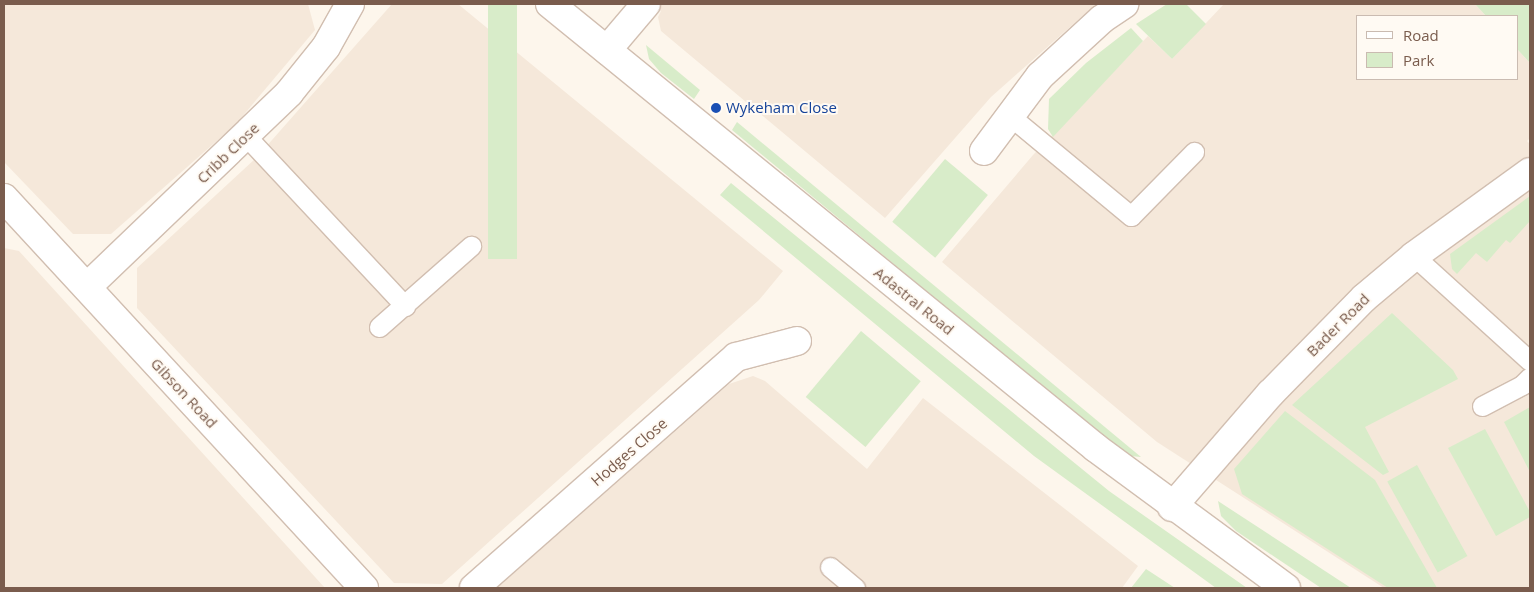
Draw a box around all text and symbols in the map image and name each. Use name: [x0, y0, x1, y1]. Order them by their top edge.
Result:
legend: [1356, 15, 1519, 80]
text: Road: [1403, 25, 1439, 45]
text: Park: [1403, 50, 1434, 70]
place label: Wykeham Close: [726, 99, 837, 117]
marker: Wykeham Close: [710, 102, 722, 114]
street label: Cribb Close: [193, 119, 263, 187]
street label: Adastral Road: [870, 263, 958, 339]
street label: Bader Road: [1303, 290, 1373, 360]
street label: Gibson Road: [147, 354, 221, 432]
street label: Hodges Close: [587, 414, 671, 490]

